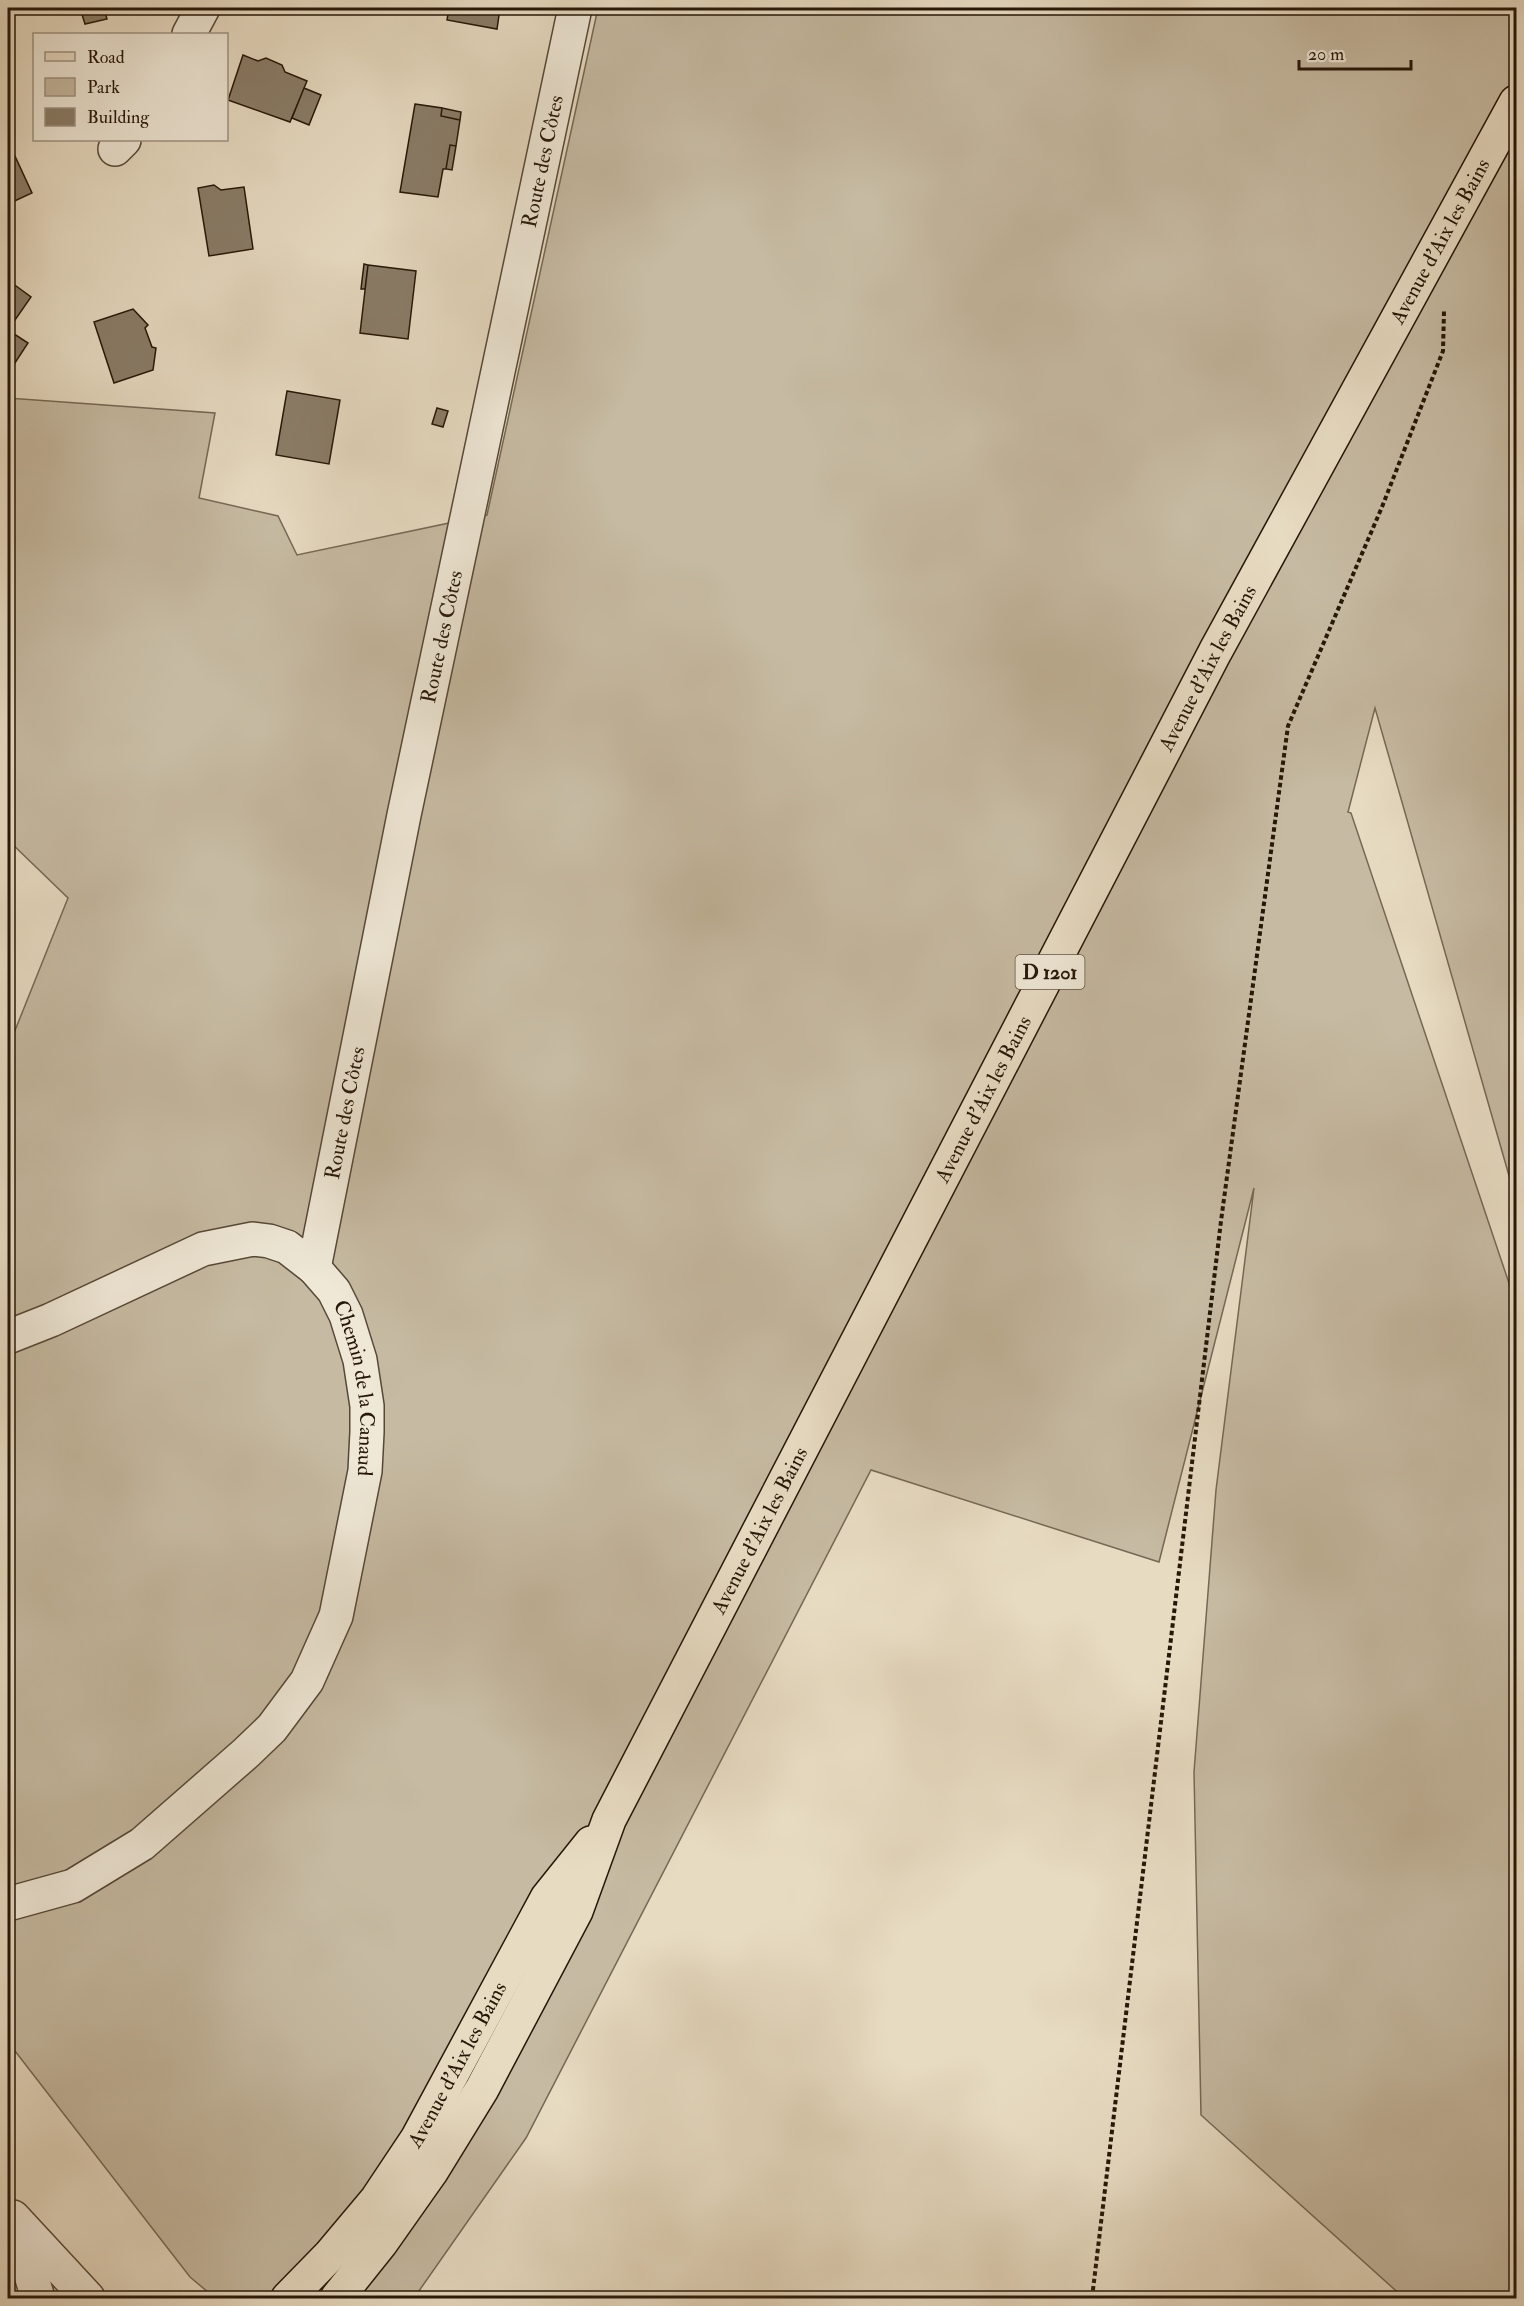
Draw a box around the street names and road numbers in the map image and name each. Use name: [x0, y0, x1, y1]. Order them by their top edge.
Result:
street label: Route des Côtes: [516, 93, 570, 230]
street label: Avenue d'Aix les Bains: [1384, 154, 1496, 330]
street label: Route des Côtes: [415, 568, 469, 706]
street label: Avenue d'Aix les Bains: [1152, 580, 1263, 757]
road number: D 1201: [1016, 955, 1084, 989]
street label: Avenue d'Aix les Bains: [929, 1011, 1038, 1188]
street label: Route des Côtes: [319, 1044, 372, 1182]
street label: Chemin de la Canaud: [327, 1296, 380, 1477]
street label: Avenue d'Aix les Bains: [705, 1443, 814, 1620]
street label: Avenue d'Aix les Bains: [401, 1977, 513, 2154]

